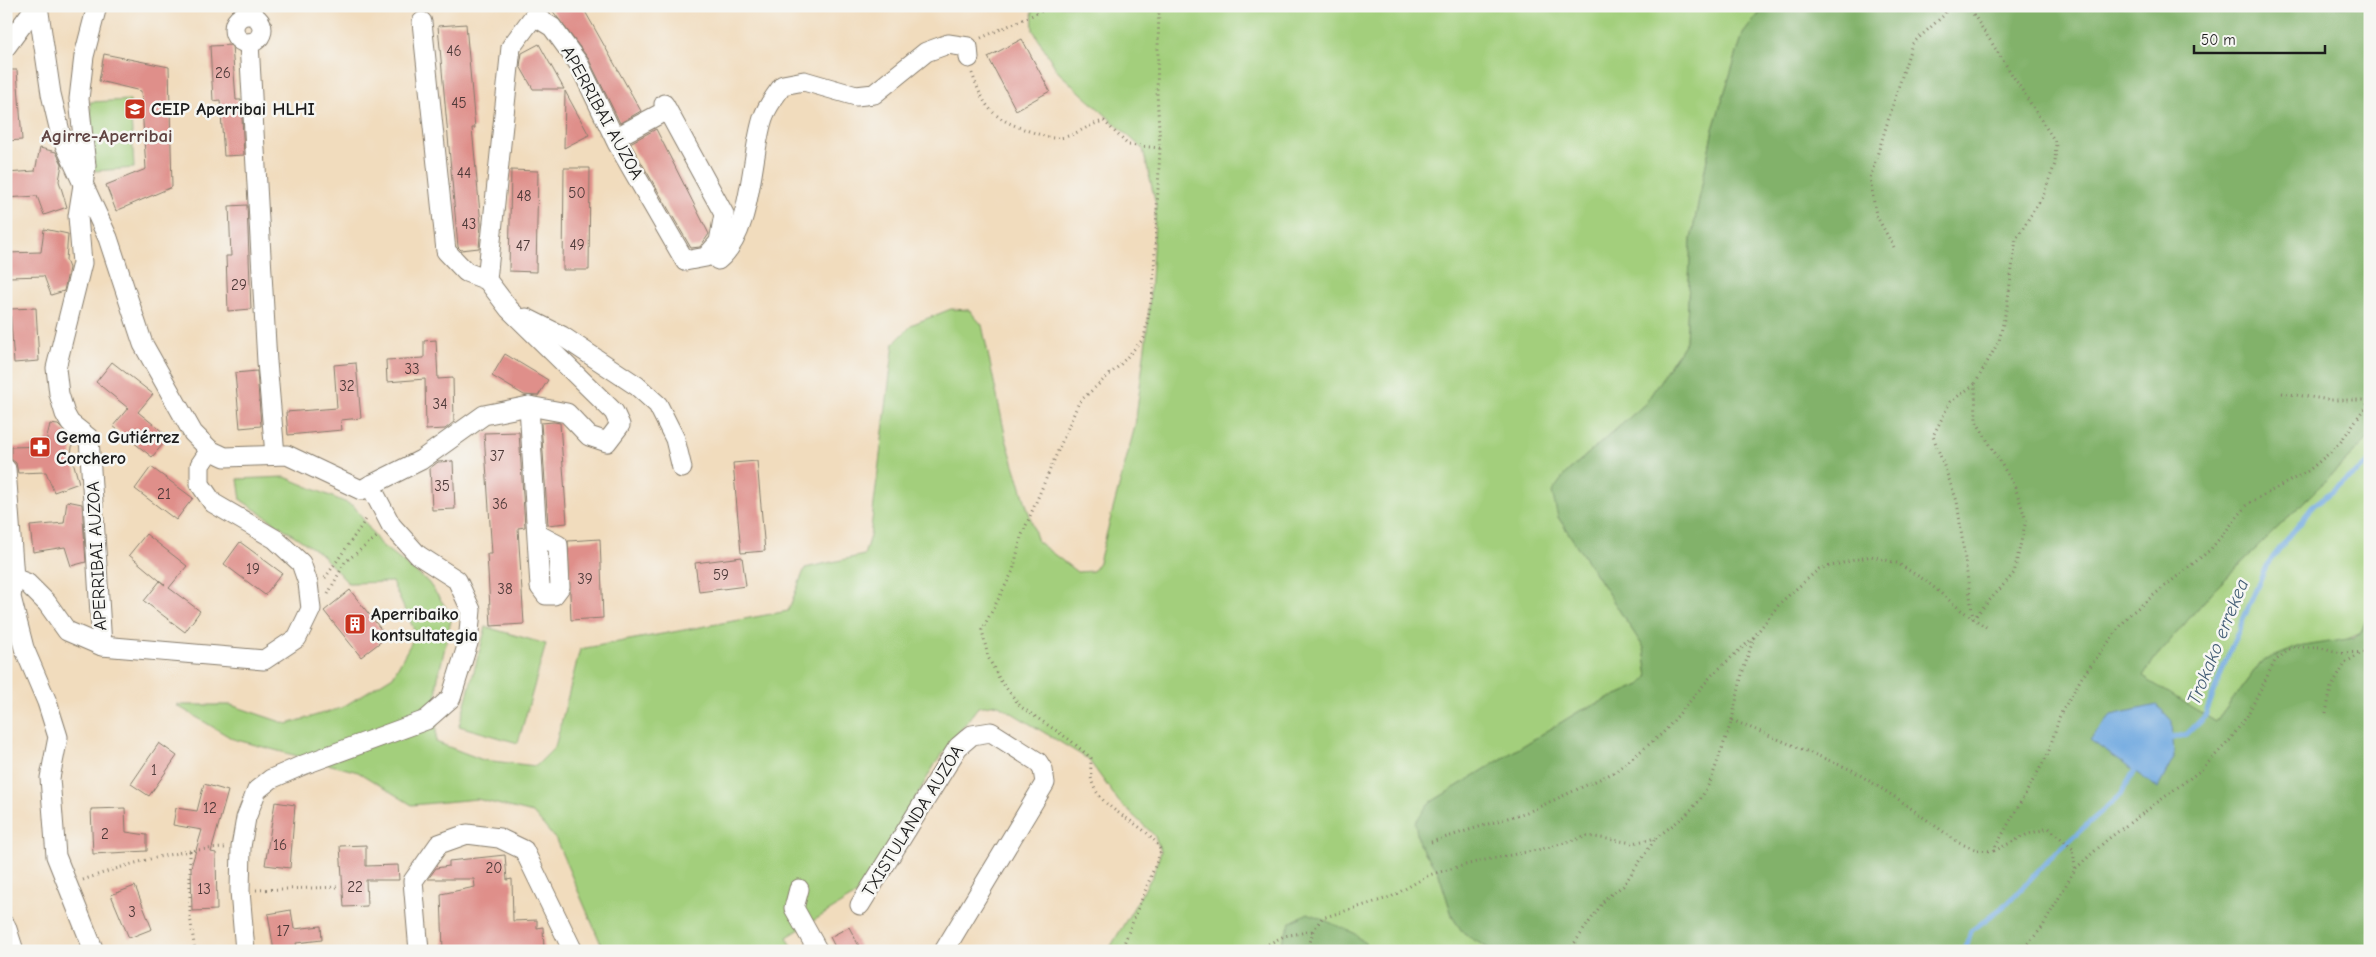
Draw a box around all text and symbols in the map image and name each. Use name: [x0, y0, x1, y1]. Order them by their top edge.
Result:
scale bar: [2194, 22, 2325, 54]
text: 50 m: [2201, 31, 2236, 49]
house number: 46: [446, 42, 462, 60]
street label: APERRIBAI AUZOA: [557, 43, 647, 183]
house number: 26: [215, 64, 231, 82]
house number: 45: [451, 94, 467, 112]
school or university icon: CEIP Aperribai HLHI: [123, 97, 147, 121]
place label: CEIP Aperribai HLHI: [151, 99, 315, 120]
district label: Agirre-Aperribai: [41, 125, 173, 147]
house number: 44: [457, 164, 471, 182]
house number: 50: [568, 184, 586, 202]
house number: 48: [517, 187, 532, 205]
house number: 43: [462, 215, 476, 233]
house number: 49: [569, 236, 585, 254]
house number: 47: [516, 237, 530, 255]
house number: 29: [231, 276, 247, 294]
house number: 33: [404, 360, 420, 378]
house number: 32: [339, 377, 355, 395]
house number: 34: [433, 395, 447, 413]
place label: Gema Gutiérrez Corchero: [56, 427, 179, 469]
pharmacy icon: Gema Gutiérrez Corchero: [28, 435, 52, 459]
house number: 37: [490, 447, 504, 465]
house number: 35: [434, 477, 450, 495]
street label: APERRIBAI AUZOA: [83, 481, 111, 631]
house number: 21: [157, 485, 171, 503]
house number: 36: [492, 495, 508, 513]
house number: 19: [246, 560, 260, 578]
house number: 59: [713, 566, 729, 584]
house number: 39: [577, 570, 593, 588]
water label: Trokako errekea: [2183, 576, 2253, 708]
house number: 38: [497, 580, 513, 598]
place label: Aperribaiko kontsultategia: [371, 604, 478, 646]
building icon: Aperribaiko kontsultategia: [343, 612, 367, 636]
street label: TXISTULANDA AUZOA: [858, 741, 968, 901]
house number: 1: [151, 761, 157, 779]
house number: 12: [203, 799, 217, 817]
house number: 2: [101, 825, 109, 843]
house number: 16: [273, 836, 287, 854]
house number: 20: [486, 859, 502, 877]
house number: 22: [347, 878, 363, 896]
house number: 13: [197, 880, 211, 898]
house number: 3: [128, 903, 136, 921]
house number: 17: [276, 922, 290, 940]

